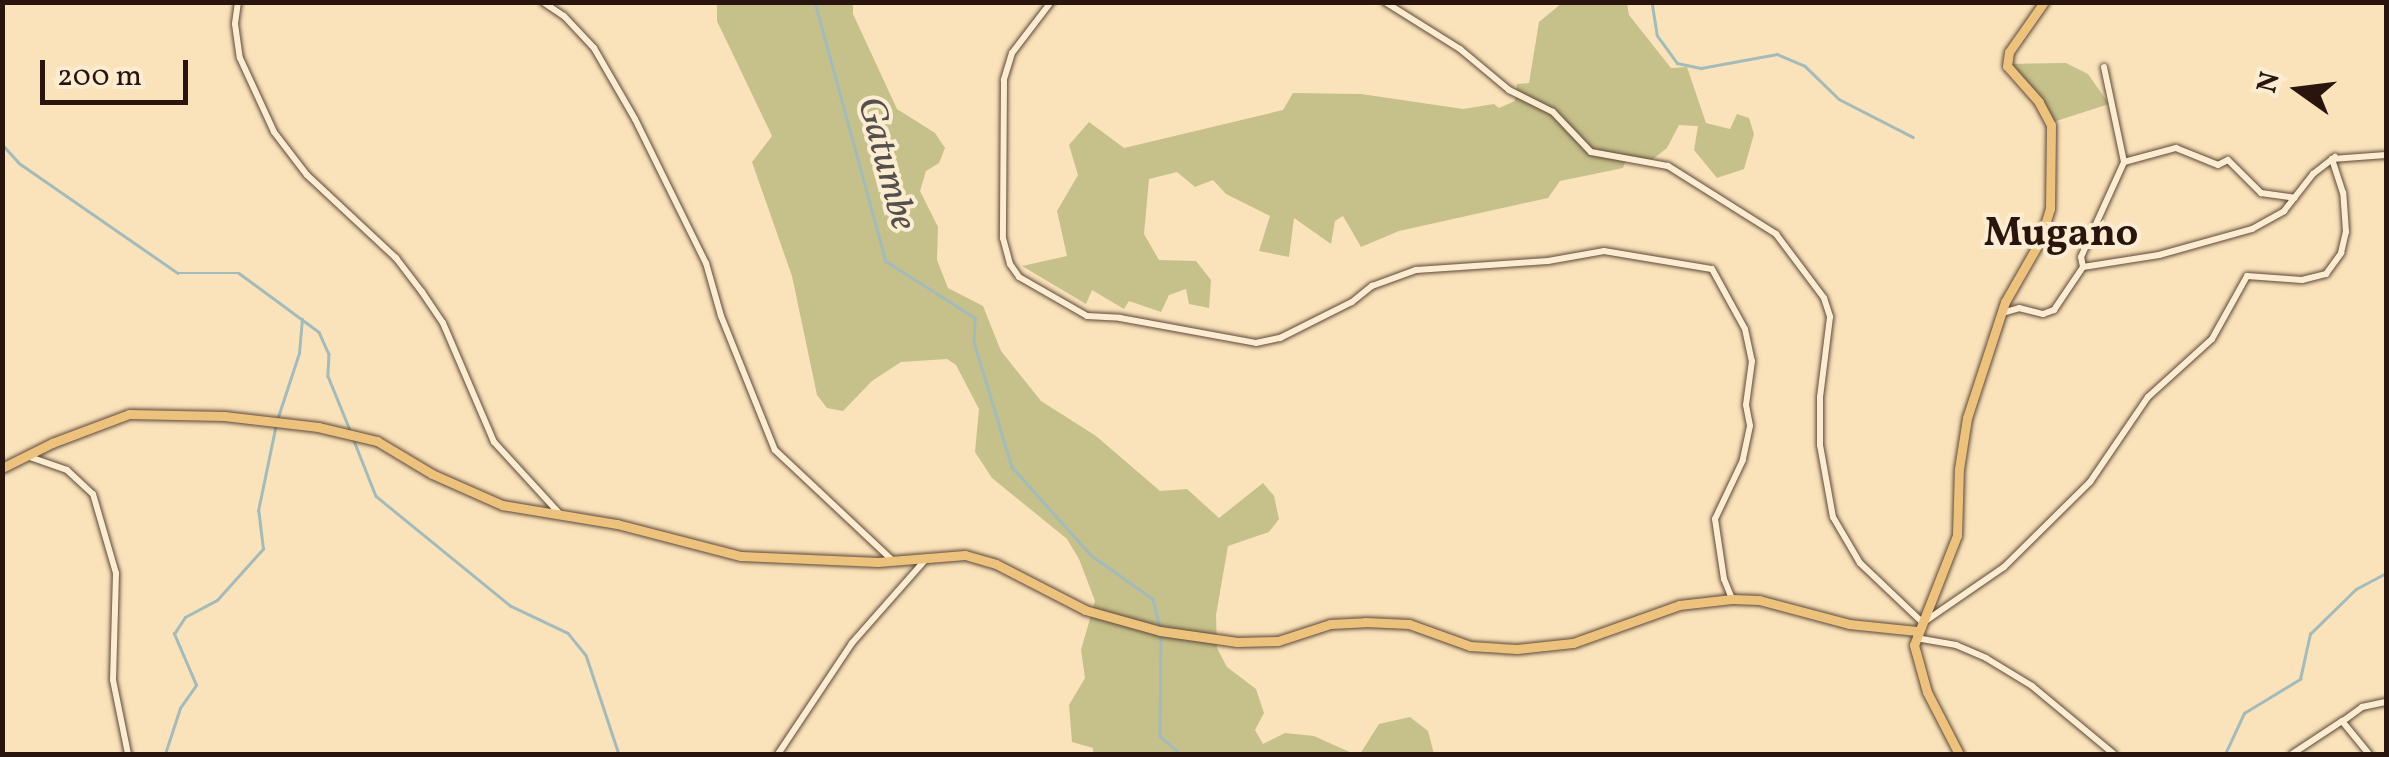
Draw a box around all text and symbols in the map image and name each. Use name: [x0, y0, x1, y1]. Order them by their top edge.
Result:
scale bar: [45, 40, 192, 102]
north arrow: [2249, 40, 2349, 140]
text: 200 m: [57, 56, 142, 98]
text: N: [2248, 68, 2291, 97]
water label: Gatumbe: [845, 93, 925, 235]
district label: Mugano: [1984, 211, 2138, 259]

